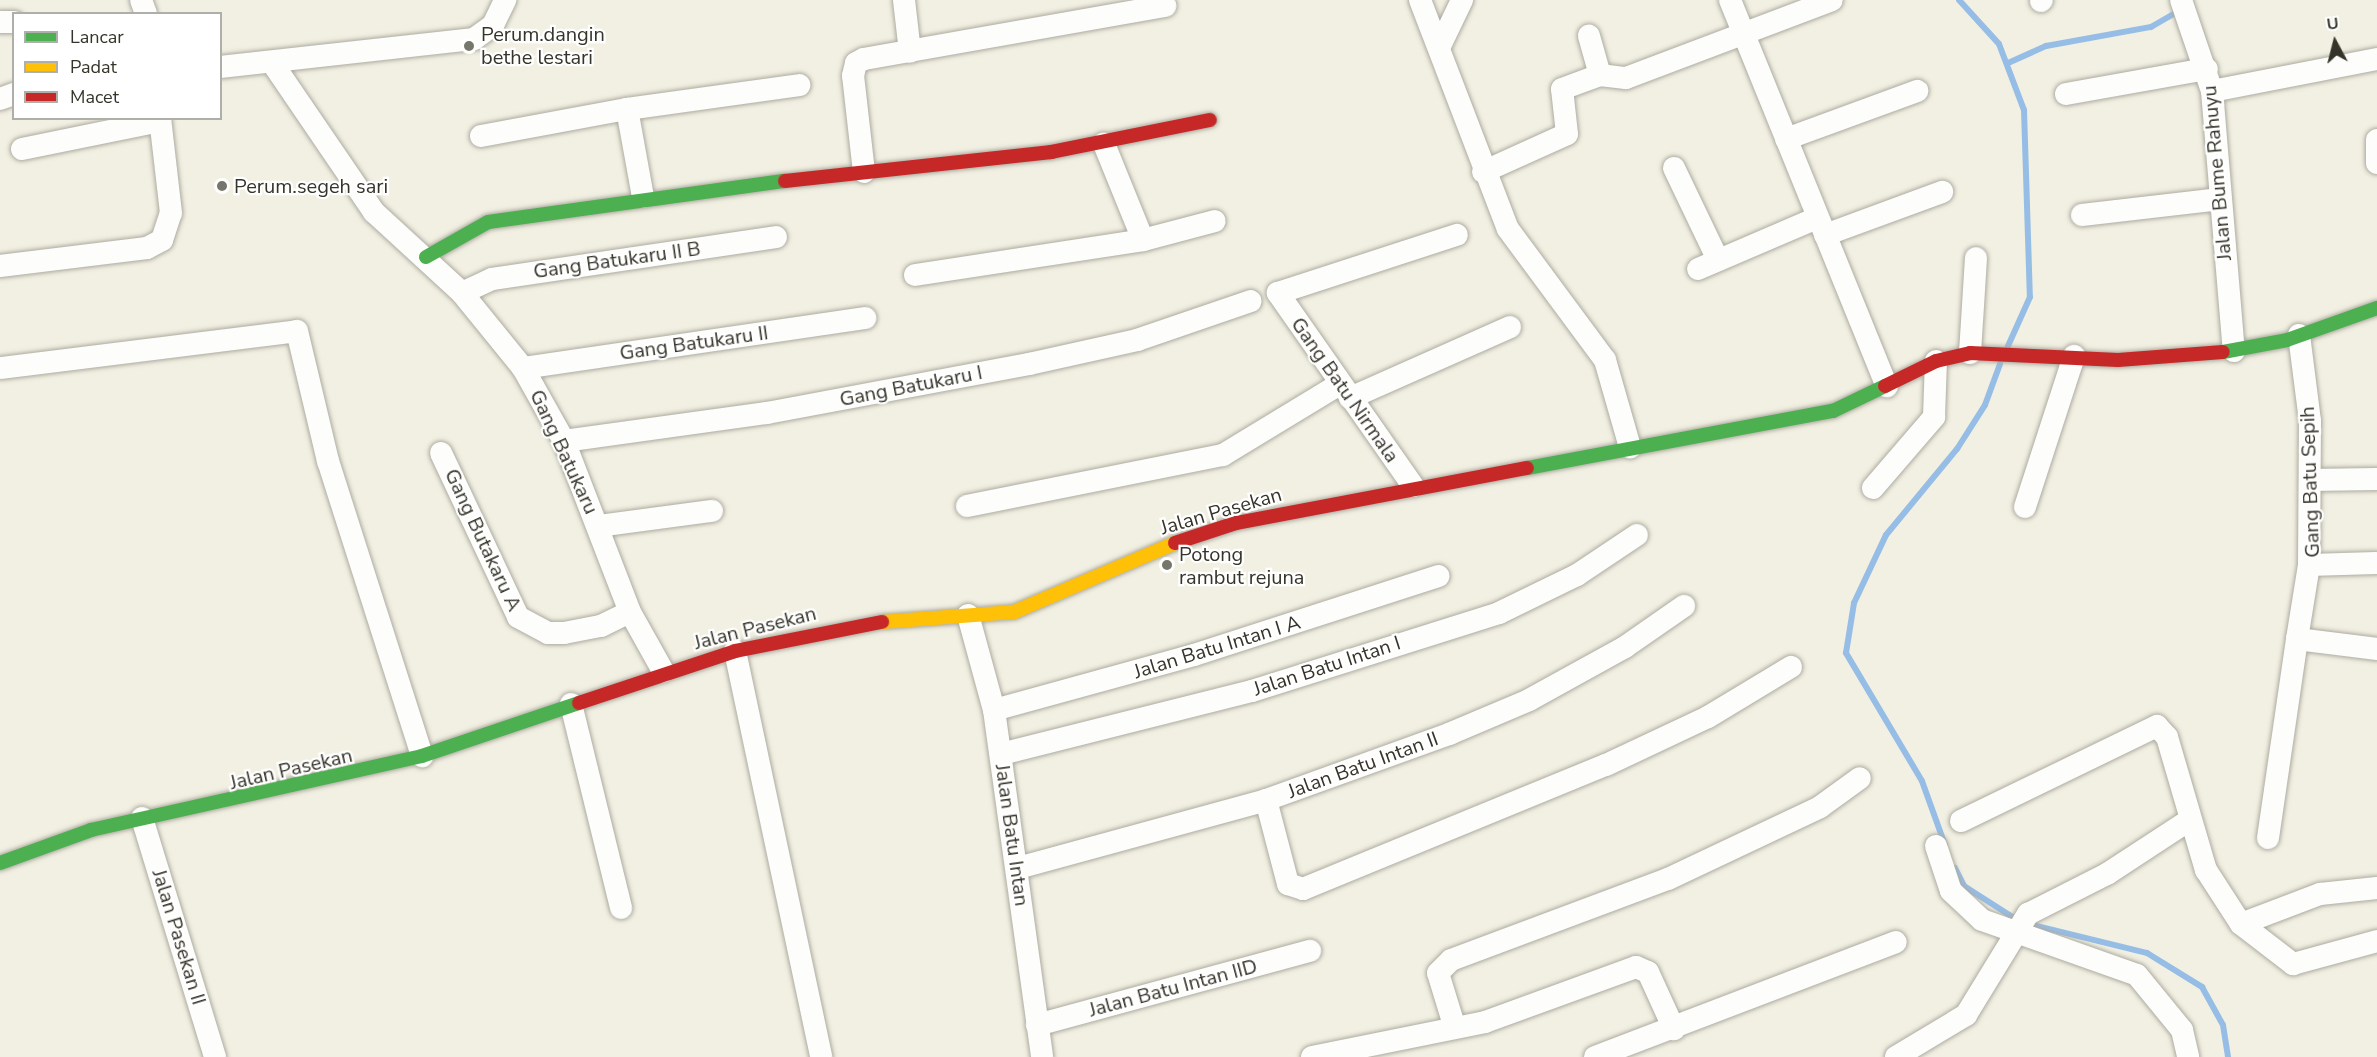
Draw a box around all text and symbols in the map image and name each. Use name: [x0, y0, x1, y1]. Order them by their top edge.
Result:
legend: [12, 12, 222, 120]
north arrow: [2305, 12, 2365, 72]
text: U: [2326, 12, 2340, 36]
place label: Perum.dangin bethe lestari: [481, 22, 605, 69]
text: Lancar: [70, 25, 124, 49]
marker: Perum.dangin bethe lestari: [462, 39, 476, 53]
text: Padat: [70, 55, 117, 79]
street label: Jalan Bume Rahuyu: [2197, 84, 2237, 262]
text: Macet: [70, 85, 119, 109]
place label: Perum.segeh sari: [234, 174, 388, 198]
marker: Perum.segeh sari: [215, 179, 229, 193]
street label: Gang Batukaru II B: [532, 236, 702, 284]
street label: Gang Batu Nirmala: [1286, 313, 1404, 467]
street label: Gang Batukaru II: [618, 321, 770, 365]
street label: Gang Batukaru I: [838, 360, 984, 412]
street label: Gang Batukaru: [525, 386, 603, 518]
street label: Gang Batu Sepih: [2295, 406, 2325, 558]
street label: Gang Butakaru A: [440, 465, 526, 615]
street label: Jalan Pasekan: [1158, 482, 1284, 540]
place label: Potong rambut rejuna: [1179, 542, 1304, 589]
marker: Potong rambut rejuna: [1160, 558, 1174, 572]
street label: Jalan Pasekan: [691, 601, 819, 655]
street label: Jalan Batu Intan I A: [1131, 610, 1303, 684]
street label: Jalan Batu Intan I: [1250, 631, 1404, 701]
street label: Jalan Batu Intan II: [1284, 727, 1442, 803]
street label: Jalan Pasekan: [227, 743, 355, 795]
street label: Jalan Batu Intan: [990, 763, 1034, 907]
street label: Jalan Pasekan II: [147, 866, 211, 1008]
street label: Jalan Batu Intan IID: [1086, 954, 1260, 1022]

